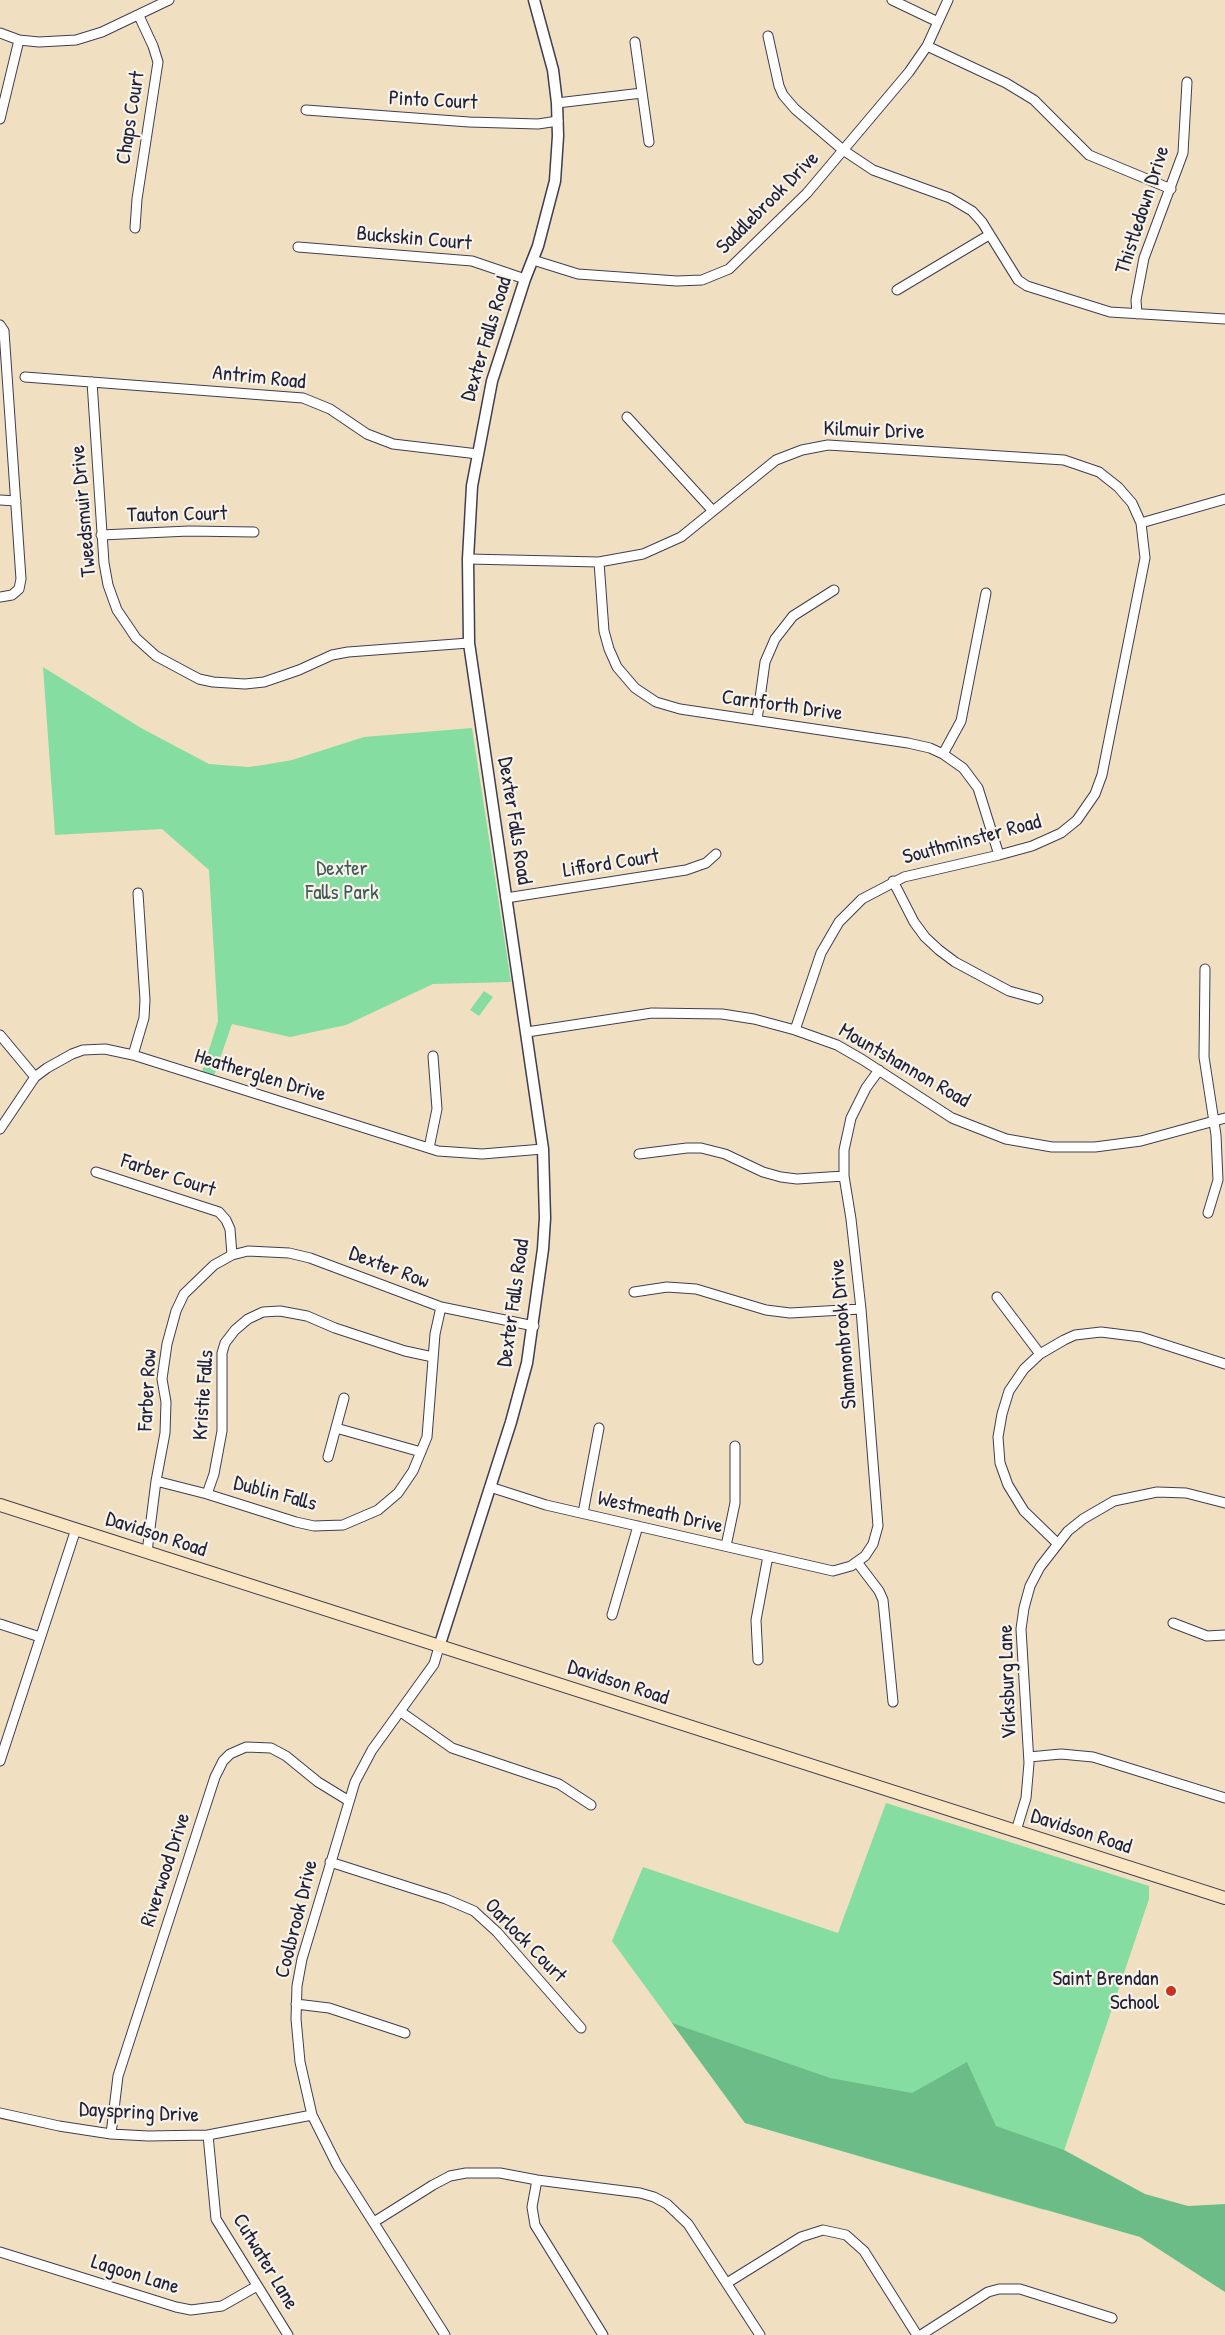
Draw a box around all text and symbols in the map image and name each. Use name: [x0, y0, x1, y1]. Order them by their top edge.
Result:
street label: Chaps Court: [111, 70, 151, 166]
street label: Pinto Court: [388, 86, 478, 116]
street label: Thistledown Drive: [1110, 143, 1176, 277]
street label: Saddlebrook Drive: [711, 146, 825, 260]
street label: Buckskin Court: [355, 221, 473, 257]
street label: Dexter Falls Road: [456, 274, 518, 404]
street label: Antrim Road: [211, 361, 307, 395]
street label: Kilmuir Drive: [823, 417, 925, 445]
street label: Tweedsmuir Drive: [66, 444, 102, 578]
street label: Tauton Court: [127, 502, 227, 528]
street label: Carnforth Drive: [720, 685, 844, 727]
street label: Dexter Falls Road: [491, 755, 537, 887]
street label: Southminster Road: [900, 809, 1044, 871]
street label: Lifford Court: [561, 844, 661, 884]
park label: Dexter Falls Park: [305, 856, 379, 906]
street label: Mountshannon Road: [834, 1018, 974, 1114]
street label: Heatherglen Drive: [191, 1044, 329, 1108]
street label: Farber Court: [118, 1149, 218, 1203]
street label: Dexter Falls Road: [493, 1238, 535, 1368]
street label: Dexter Row: [345, 1241, 433, 1295]
street label: Shannonbrook Drive: [825, 1258, 863, 1410]
street label: Farber Row: [133, 1348, 163, 1432]
street label: Kristie Falls: [188, 1349, 220, 1441]
street label: Dublin Falls: [231, 1471, 319, 1517]
street label: Westmeath Drive: [595, 1486, 725, 1540]
street label: Davidson Road: [102, 1507, 210, 1563]
street label: Vicksburg Lane: [993, 1624, 1023, 1740]
street label: Davidson Road: [564, 1655, 672, 1711]
street label: Davidson Road: [1027, 1804, 1135, 1860]
street label: Riverwood Drive: [136, 1810, 196, 1930]
street label: Coolbrook Drive: [270, 1857, 324, 1981]
street label: Oarlock Court: [479, 1894, 571, 1988]
place label: Saint Brendan School: [1052, 1966, 1159, 2016]
marker: Saint Brendan School: [1164, 1984, 1178, 1998]
street label: Dayspring Drive: [78, 2097, 200, 2129]
street label: Cutwater Lane: [227, 2209, 303, 2315]
street label: Lagoon Lane: [88, 2250, 182, 2300]

